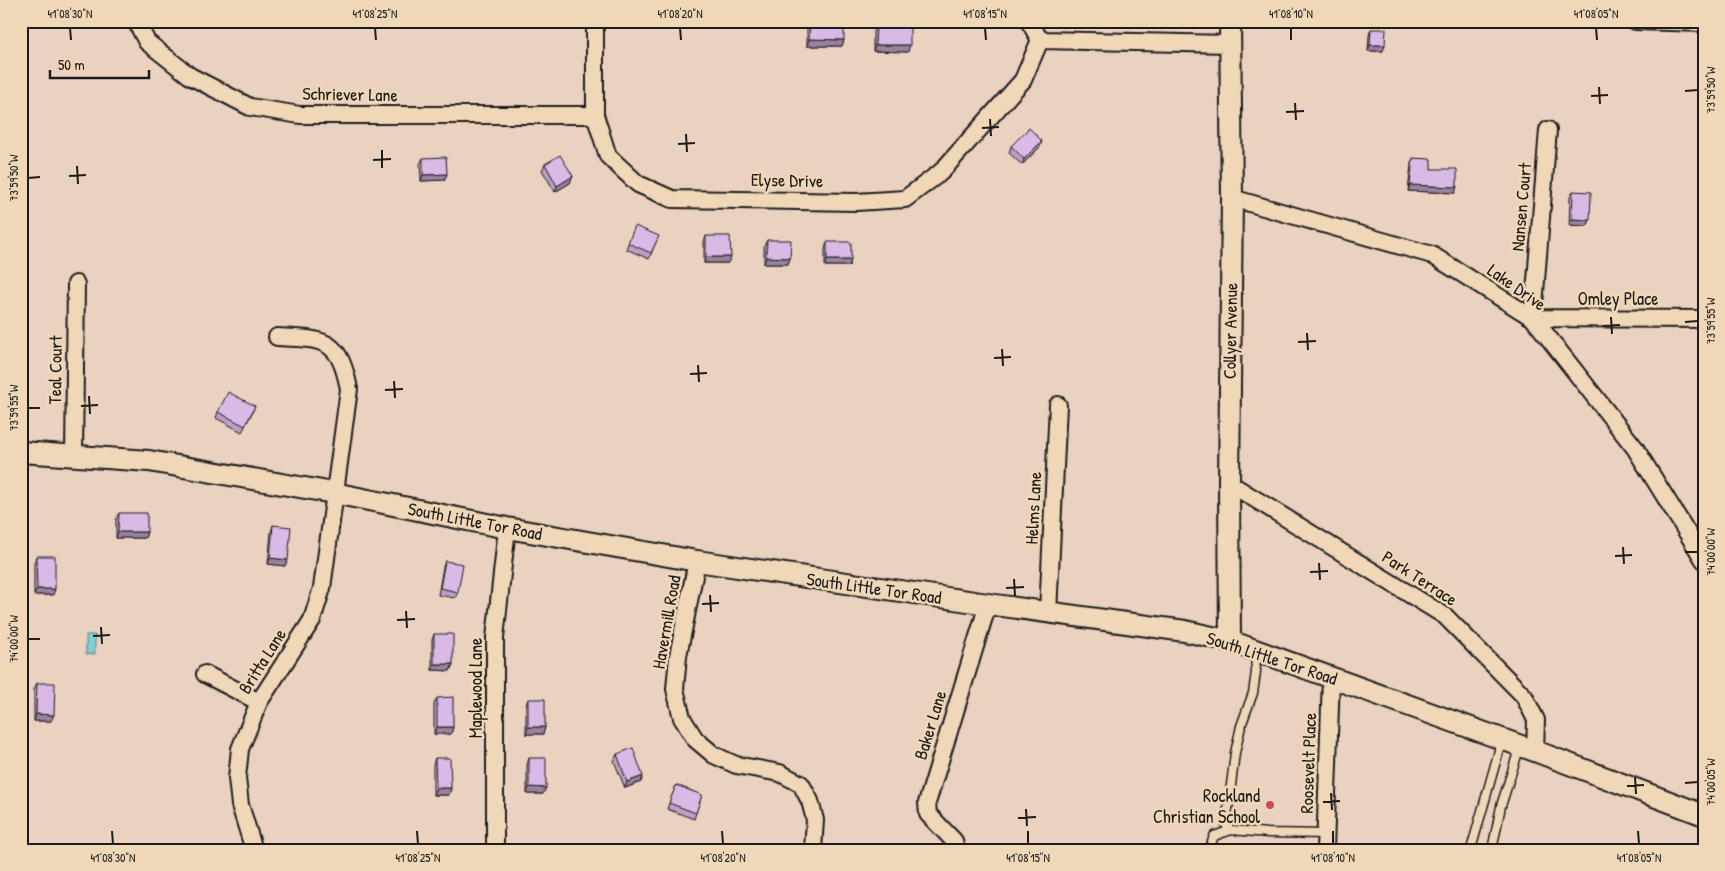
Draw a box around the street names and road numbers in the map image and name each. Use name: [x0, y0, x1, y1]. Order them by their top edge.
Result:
street label: Schriever Lane: [302, 81, 398, 107]
street label: Nansen Court: [1505, 161, 1537, 252]
street label: Elyse Drive: [751, 167, 823, 193]
street label: Lake Drive: [1483, 258, 1551, 316]
street label: Collyer Avenue: [1217, 283, 1243, 379]
street label: Omley Place: [1578, 286, 1658, 311]
street label: Teal Court: [42, 334, 68, 405]
street label: Helms Lane: [1019, 471, 1047, 545]
street label: South Little Tor Road: [406, 496, 544, 546]
street label: Park Terrace: [1378, 544, 1462, 612]
street label: South Little Tor Road: [805, 566, 943, 610]
street label: Havermill Road: [645, 573, 687, 671]
street label: Britta Lane: [232, 624, 292, 698]
street label: South Little Tor Road: [1203, 625, 1341, 691]
street label: Maplewood Lane: [463, 638, 488, 738]
street label: Baker Lane: [908, 687, 952, 763]
street label: Roosevelt Place: [1294, 712, 1322, 814]

